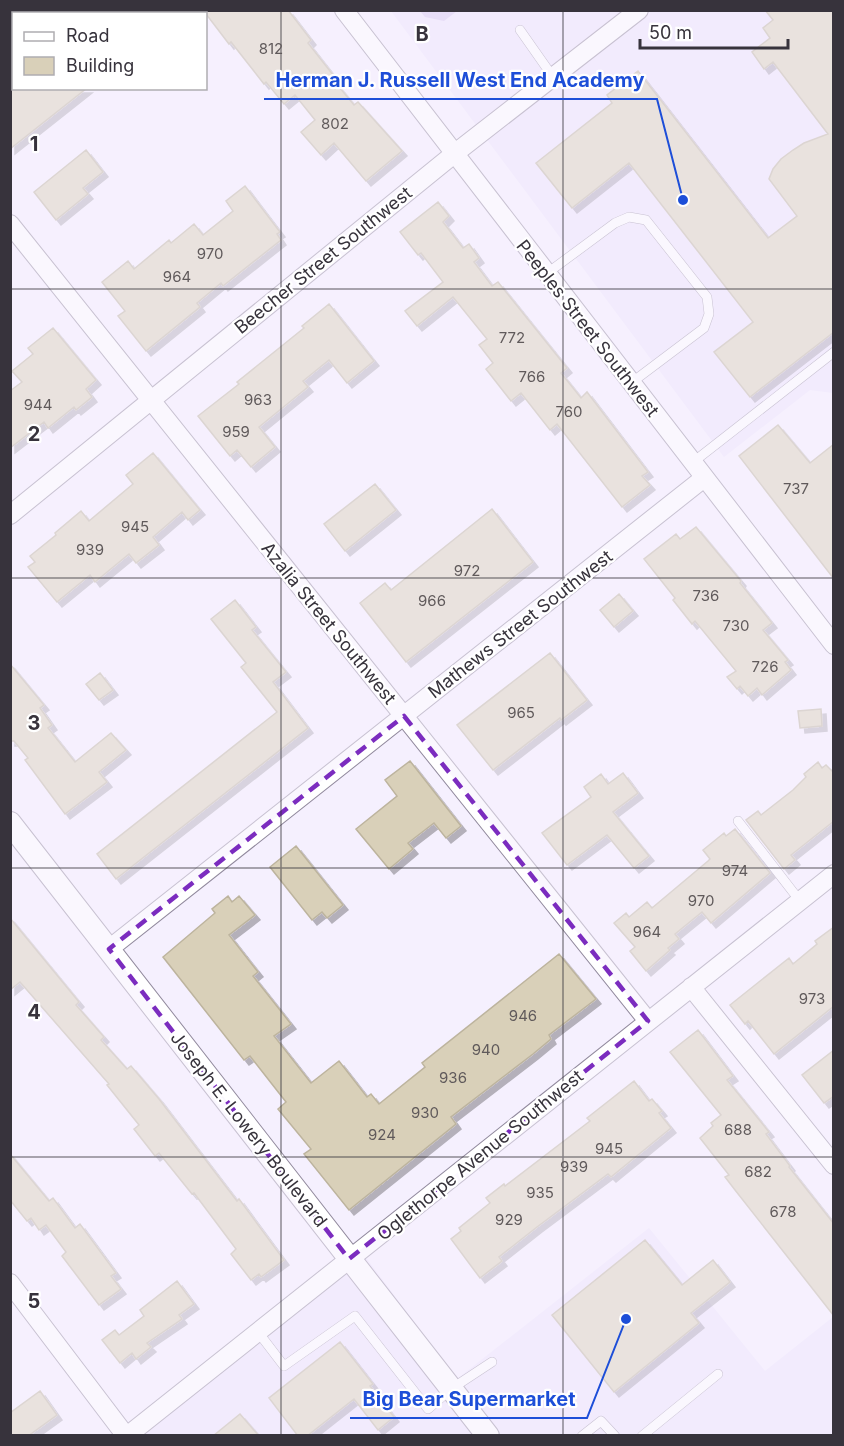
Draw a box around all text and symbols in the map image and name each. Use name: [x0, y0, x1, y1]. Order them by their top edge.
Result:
legend: [12, 12, 207, 90]
scale bar: [640, 12, 788, 50]
text: B: [415, 22, 429, 46]
text: 50 m: [649, 22, 692, 43]
text: Road: [66, 25, 109, 46]
house number: 812: [259, 39, 283, 58]
text: Building: [66, 55, 134, 76]
callout: Herman J. Russell West End Academy: [264, 61, 657, 99]
text: Herman J. Russell West End Academy: [276, 68, 644, 92]
house number: 802: [321, 114, 349, 133]
text: 1: [30, 132, 38, 156]
street label: Beecher Street Southwest: [230, 182, 416, 338]
street label: Peeples Street Southwest: [512, 235, 664, 421]
house number: 970: [197, 244, 223, 263]
house number: 964: [163, 267, 191, 286]
house number: 772: [499, 328, 525, 347]
house number: 766: [519, 367, 545, 386]
house number: 963: [244, 390, 272, 409]
house number: 944: [24, 395, 52, 414]
house number: 760: [555, 402, 583, 421]
text: 2: [28, 422, 40, 446]
house number: 959: [222, 422, 250, 441]
house number: 737: [783, 479, 809, 498]
house number: 945: [121, 517, 149, 536]
street label: Azalia Street Southwest: [257, 538, 401, 708]
house number: 939: [76, 540, 104, 559]
street label: Mathews Street Southwest: [424, 545, 616, 702]
house number: 972: [454, 561, 480, 580]
house number: 736: [693, 586, 719, 605]
house number: 966: [418, 591, 446, 610]
house number: 730: [723, 616, 749, 635]
house number: 726: [752, 657, 778, 676]
house number: 965: [507, 703, 535, 722]
text: 3: [28, 711, 40, 735]
house number: 974: [722, 861, 748, 880]
house number: 970: [688, 891, 714, 910]
house number: 964: [633, 922, 661, 941]
house number: 973: [799, 989, 825, 1008]
text: 4: [27, 1000, 41, 1024]
house number: 946: [509, 1006, 537, 1025]
street label: Joseph E. Lowery Boulevard: [166, 1027, 332, 1231]
house number: 940: [472, 1040, 500, 1059]
street label: Oglethorpe Avenue Southwest: [373, 1065, 587, 1245]
house number: 936: [439, 1068, 467, 1087]
house number: 930: [411, 1103, 439, 1122]
house number: 688: [724, 1120, 752, 1139]
house number: 924: [368, 1125, 396, 1144]
house number: 945: [595, 1139, 623, 1158]
house number: 939: [560, 1157, 588, 1176]
house number: 682: [744, 1162, 772, 1181]
house number: 935: [526, 1183, 554, 1202]
house number: 678: [770, 1202, 796, 1221]
house number: 929: [495, 1210, 523, 1229]
text: 5: [28, 1289, 40, 1313]
callout: Big Bear Supermarket: [350, 1380, 587, 1418]
text: Big Bear Supermarket: [363, 1387, 575, 1411]

